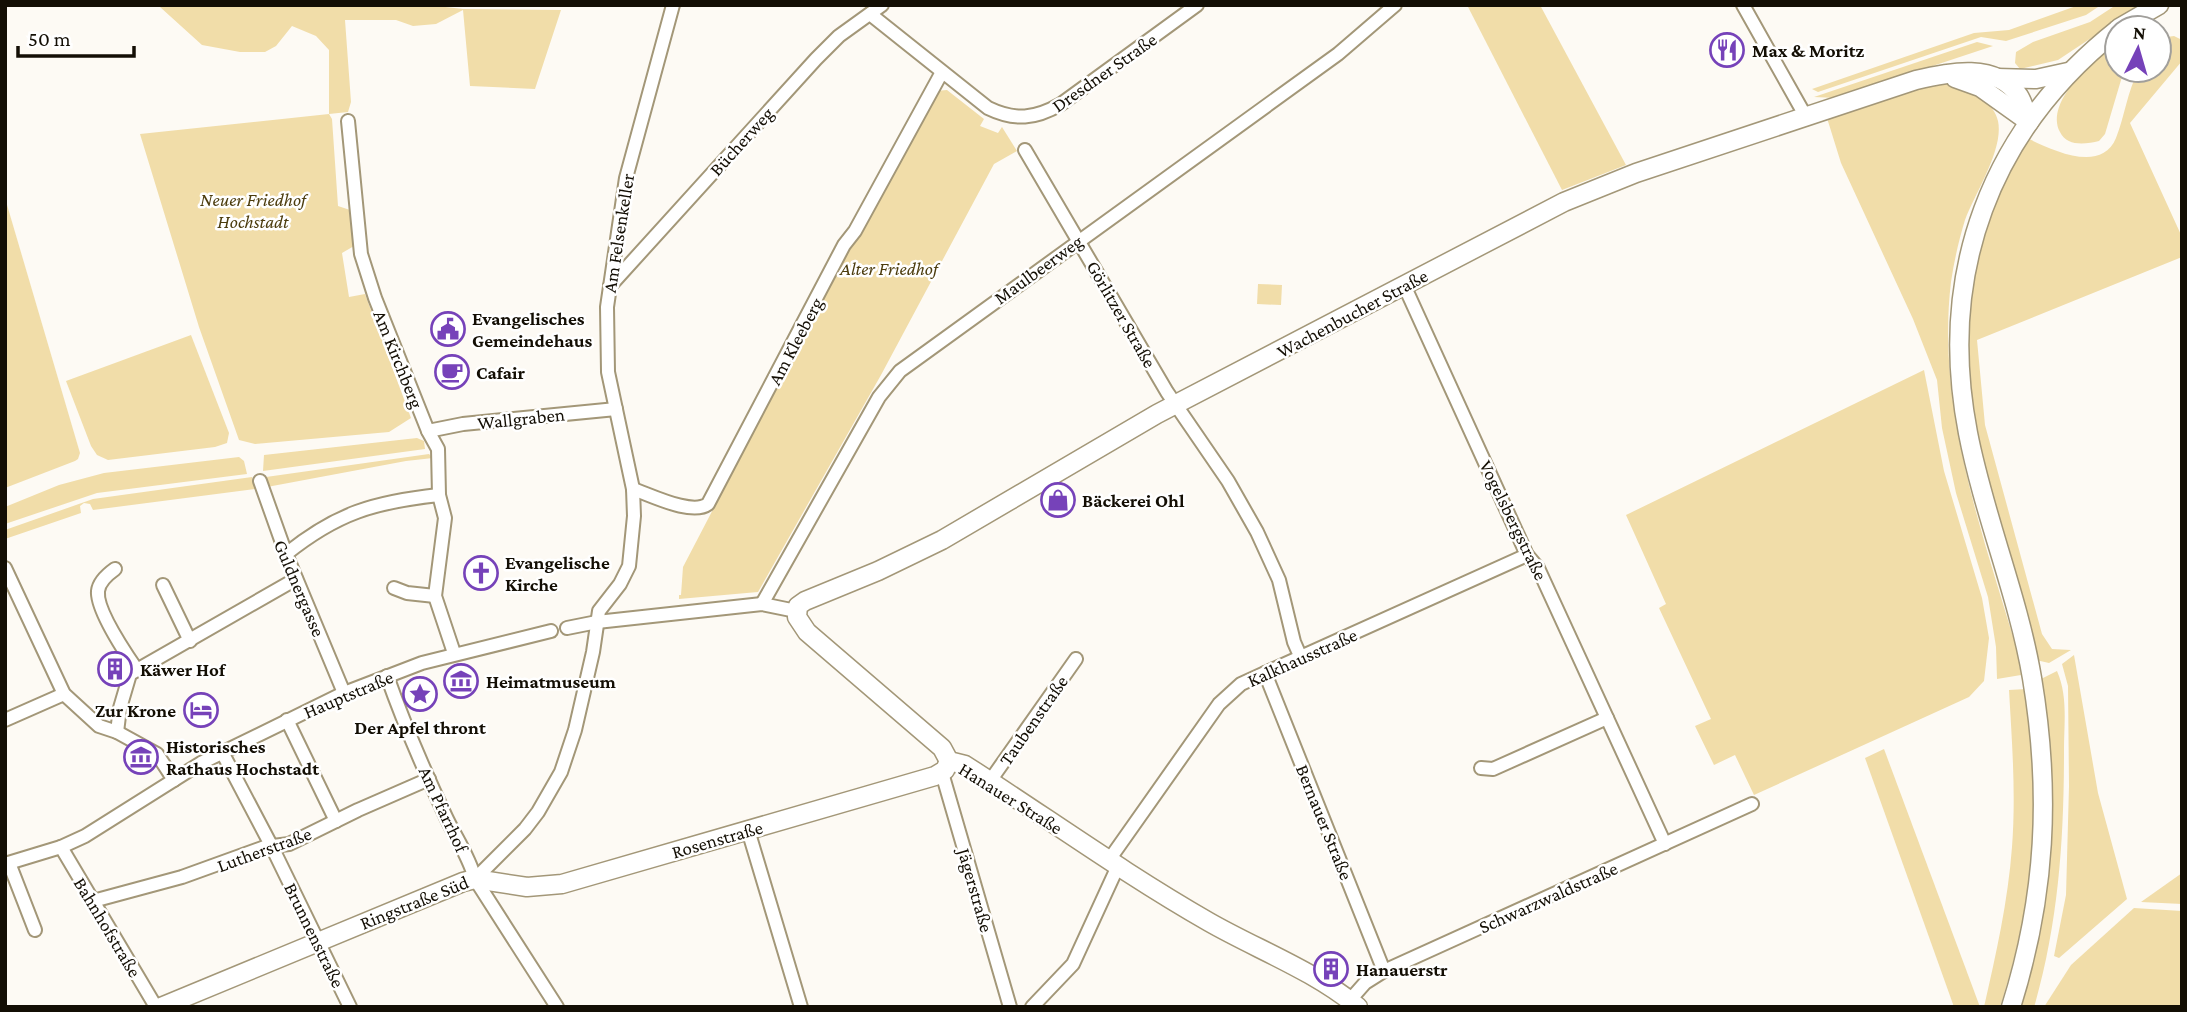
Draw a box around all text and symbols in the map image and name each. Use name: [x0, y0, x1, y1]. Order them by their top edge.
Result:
scale bar: [18, 14, 133, 58]
north arrow: [2103, 14, 2173, 84]
text: N: [2132, 22, 2147, 44]
text: 50 m: [28, 27, 71, 51]
street label: Dresdner Straße: [1048, 29, 1161, 116]
restaurant icon: Max & Moritz: [1708, 31, 1746, 69]
place label: Max & Moritz: [1752, 40, 1864, 61]
street label: Bücherweg: [705, 103, 778, 180]
street label: Am Felsenkeller: [599, 172, 638, 294]
park label: Neuer Friedhof Hochstadt: [200, 189, 309, 232]
street label: Maulbeerweg: [990, 230, 1087, 309]
street label: Görlitzer Straße: [1082, 257, 1161, 372]
park label: Alter Friedhof: [839, 258, 941, 279]
street label: Wachenbucher Straße: [1273, 265, 1431, 362]
street label: Am Kleeberg: [764, 294, 827, 388]
street label: Am Kirchberg: [369, 307, 428, 411]
place label: Evangelisches Gemeindehaus: [472, 308, 593, 351]
public building icon: Evangelisches Gemeindehaus: [429, 310, 467, 348]
cafe icon: Cafair: [433, 353, 471, 391]
place label: Cafair: [476, 362, 526, 383]
street label: Wallgraben: [476, 403, 566, 434]
street label: Vogelsbergstraße: [1475, 457, 1552, 584]
shop icon: Bäckerei Ohl: [1039, 481, 1077, 519]
place label: Bäckerei Ohl: [1082, 490, 1185, 511]
street label: Guldnergasse: [270, 537, 329, 640]
place label: Evangelische Kirche: [505, 552, 610, 595]
church icon: Evangelische Kirche: [462, 554, 500, 592]
street label: Kalkhausstraße: [1244, 624, 1360, 691]
building icon: Käwer Hof: [96, 650, 134, 688]
place label: Käwer Hof: [140, 659, 227, 680]
museum icon: Heimatmuseum: [442, 662, 480, 700]
street label: Hauptstraße: [300, 666, 396, 723]
place label: Heimatmuseum: [486, 671, 616, 692]
street label: Taubenstraße: [995, 671, 1072, 769]
place icon: Der Apfel thront: [401, 675, 439, 713]
hotel icon: Zur Krone: [182, 691, 220, 729]
place label: Zur Krone: [95, 700, 176, 721]
place label: Der Apfel thront: [354, 717, 486, 738]
place label: Historisches Rathaus Hochstadt: [166, 736, 319, 779]
museum icon: Historisches Rathaus Hochstadt: [122, 738, 160, 776]
street label: Hanauer Straße: [955, 758, 1066, 839]
street label: Bernauer Straße: [1292, 761, 1357, 883]
street label: Am Pfarrhof: [415, 763, 473, 857]
street label: Rosenstraße: [669, 816, 765, 862]
street label: Lutherstraße: [214, 823, 314, 876]
street label: Jägerstraße: [953, 844, 998, 935]
street label: Schwarzwaldstraße: [1476, 857, 1621, 937]
street label: Ringstraße Süd: [357, 871, 472, 934]
street label: Bahnhofstraße: [70, 874, 146, 981]
street label: Brunnenstraße: [280, 879, 349, 991]
building icon: Hanauerstr: [1312, 950, 1350, 988]
place label: Hanauerstr: [1356, 959, 1448, 980]

